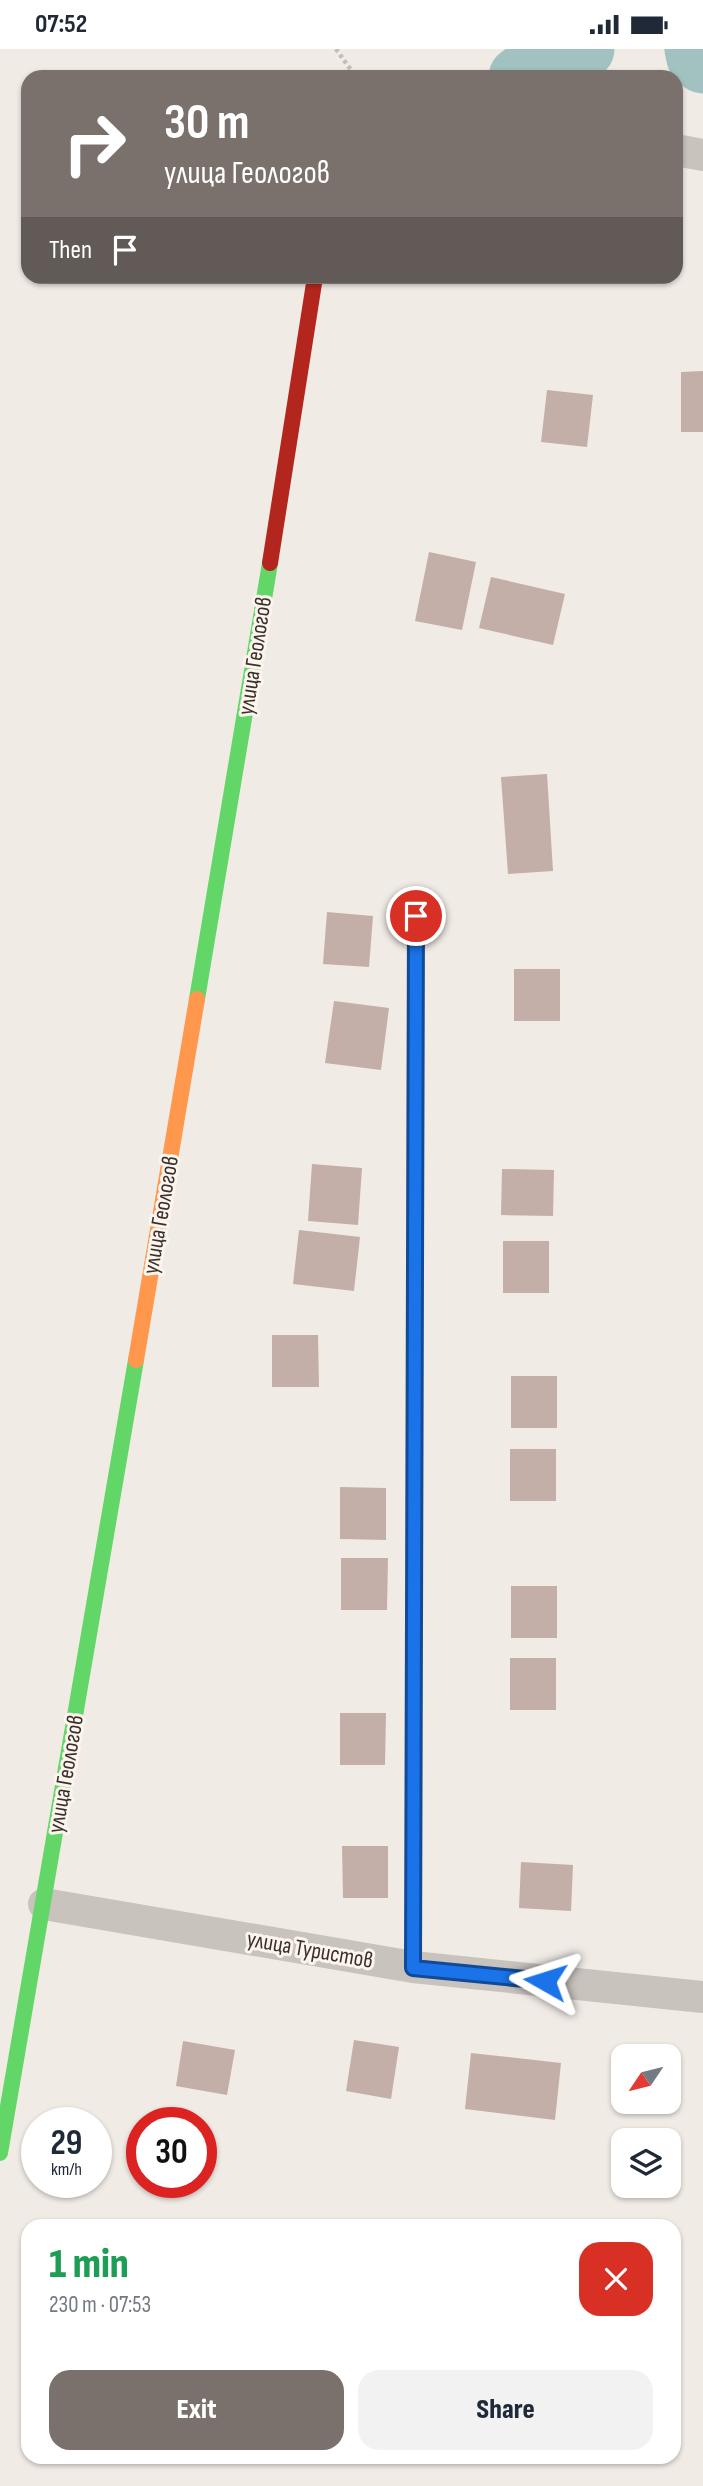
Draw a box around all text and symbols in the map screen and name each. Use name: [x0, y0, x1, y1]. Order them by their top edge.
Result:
text: 07:52: [35, 9, 87, 40]
text: 30 m: [164, 94, 249, 153]
icon: right: [49, 98, 140, 189]
text: улица Геологов: [164, 154, 330, 193]
icon: arrive: [106, 231, 144, 269]
text: Then: [49, 235, 92, 266]
street label: улица Геологов: [232, 595, 278, 717]
pin: [386, 886, 446, 946]
icon: arrive: [397, 897, 435, 935]
street label: улица Геологов: [137, 1154, 185, 1276]
street label: улица Геологов: [42, 1713, 90, 1835]
street label: улица Туристов: [245, 1925, 375, 1975]
position arrow: [508, 1944, 582, 2018]
north arrow: [611, 2044, 681, 2114]
map controls: [611, 2044, 681, 2198]
speed limit sign: 30: [126, 2107, 217, 2198]
text: 29: [51, 2122, 82, 2165]
button: layers: [611, 2128, 681, 2198]
text: km/h: [51, 2159, 82, 2180]
text: 1 min: [49, 2239, 129, 2290]
button: close: [579, 2242, 653, 2316]
text: 230 m · 07:53: [49, 2291, 151, 2319]
button: Exit: [49, 2370, 344, 2450]
button: Share: [358, 2370, 653, 2450]

